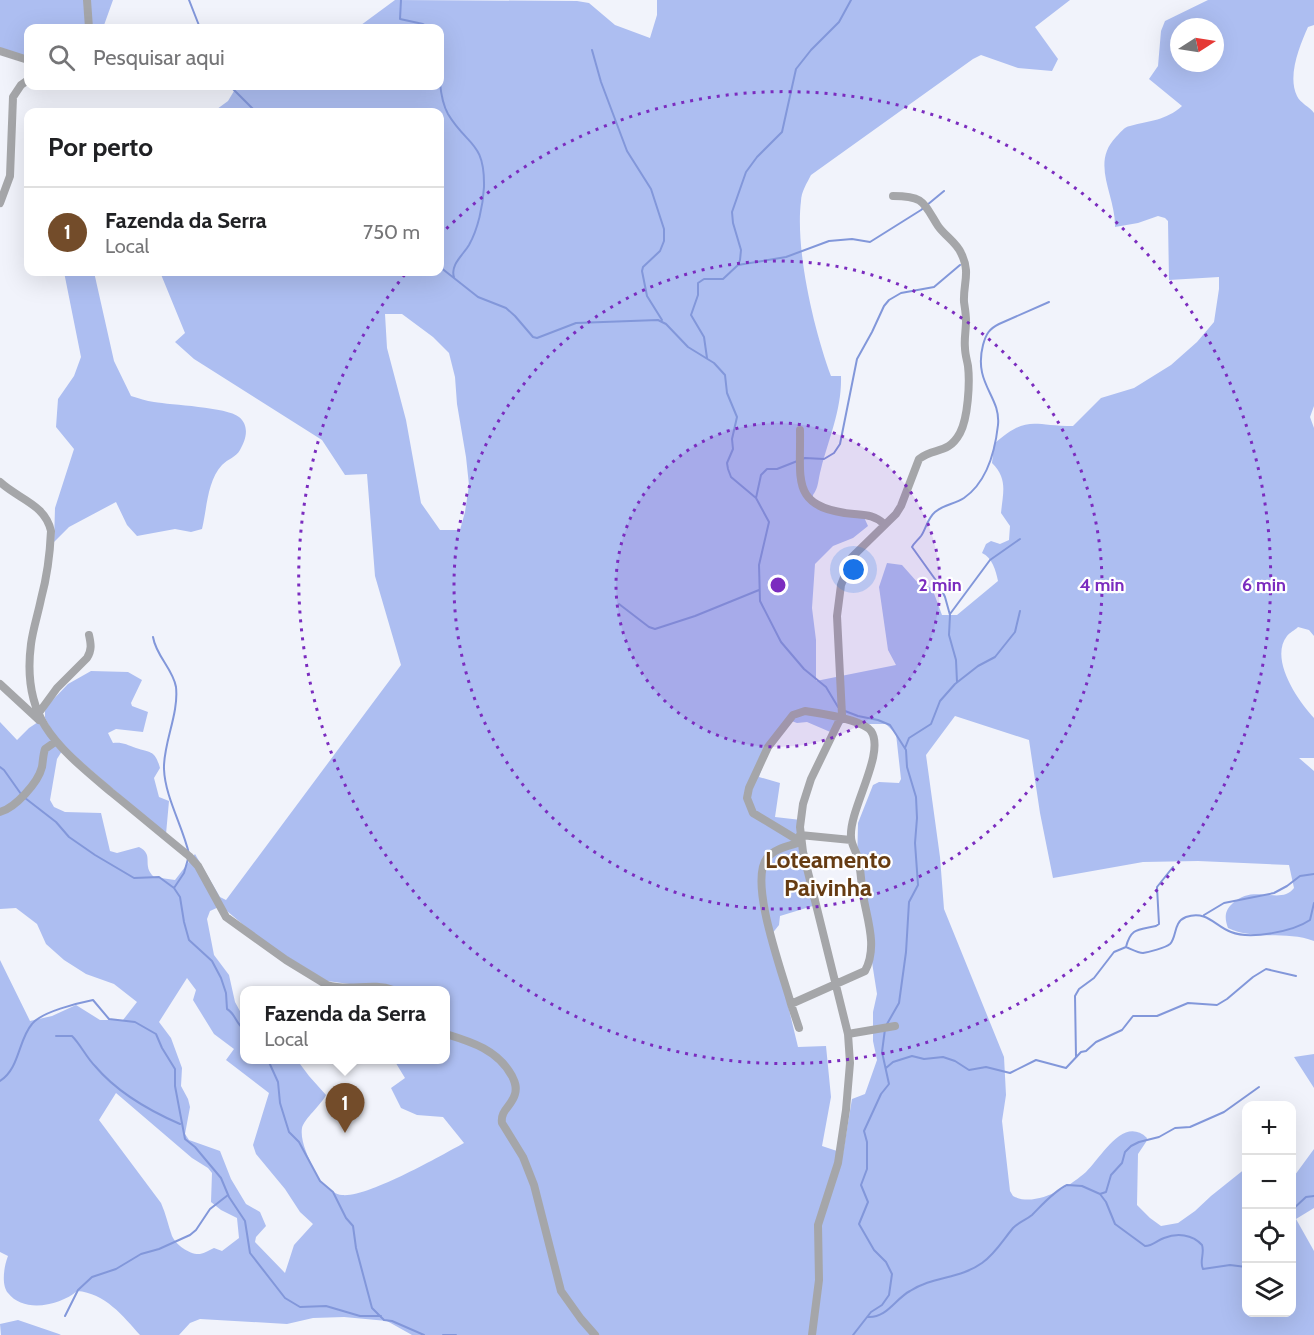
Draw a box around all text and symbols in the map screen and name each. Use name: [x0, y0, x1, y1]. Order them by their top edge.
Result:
north arrow: [1170, 18, 1224, 72]
search box: [24, 24, 444, 90]
icon: search: [45, 41, 78, 74]
text: Pesquisar aqui: [93, 44, 225, 71]
text: Por perto: [48, 131, 153, 163]
text: Fazenda da Serra: [105, 207, 267, 234]
text: 1: [64, 220, 71, 244]
text: 750 m: [363, 220, 420, 244]
text: Local: [105, 234, 149, 258]
your location: [839, 555, 868, 584]
text: 2 min: [918, 574, 962, 596]
text: 4 min: [1079, 574, 1125, 596]
text: 6 min: [1242, 574, 1286, 596]
centre of rings: [768, 575, 788, 595]
district label: Loteamento Paivinha: [765, 845, 891, 902]
popup: [240, 986, 450, 1064]
text: Fazenda da Serra: [264, 1000, 426, 1027]
text: Local: [264, 1027, 308, 1051]
pin: 1: [326, 1084, 364, 1133]
map controls: [1242, 1101, 1296, 1317]
button: +: [1242, 1101, 1296, 1155]
button: −: [1242, 1155, 1296, 1209]
button: locate: [1242, 1209, 1296, 1263]
button: layers: [1242, 1263, 1296, 1317]

